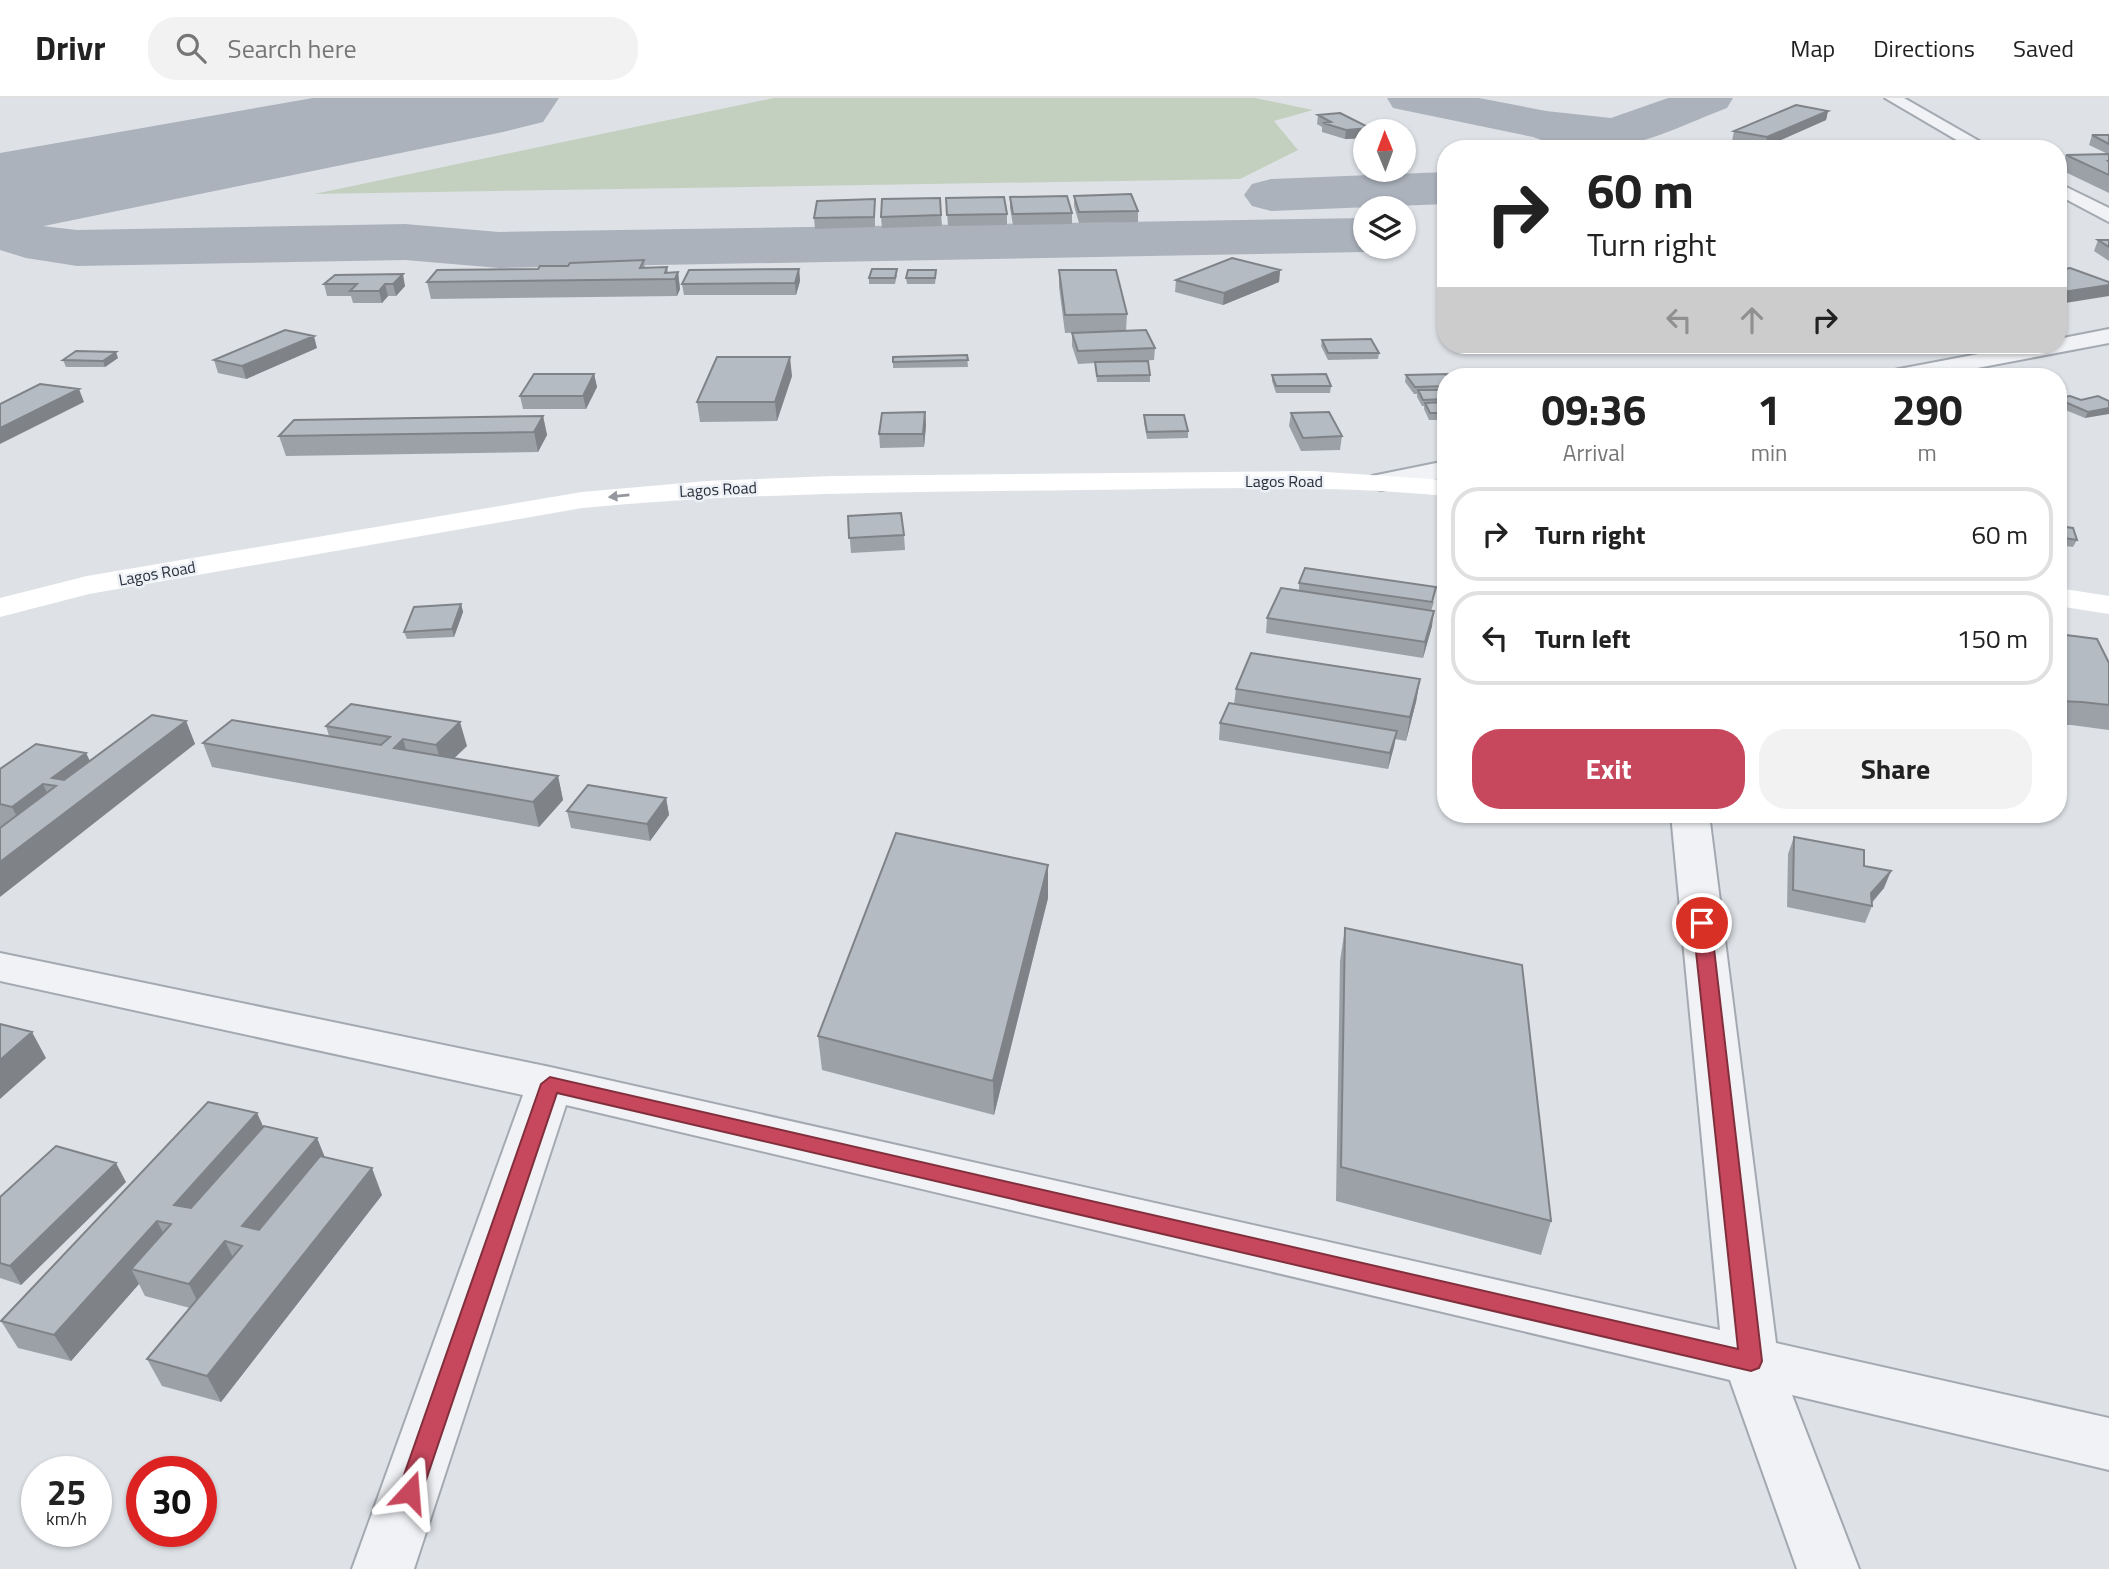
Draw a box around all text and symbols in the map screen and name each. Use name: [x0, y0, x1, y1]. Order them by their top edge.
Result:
search box: [148, 17, 638, 80]
text: Drivr: [35, 23, 106, 73]
icon: search: [172, 29, 210, 67]
text: Search here: [228, 29, 357, 68]
text: Map: [1790, 30, 1835, 66]
text: Directions: [1873, 30, 1975, 66]
text: Saved: [2013, 30, 2074, 66]
north arrow: [1353, 119, 1416, 182]
map controls: [1353, 119, 1416, 259]
text: 60 m: [1587, 152, 1694, 227]
icon: right: [1472, 168, 1563, 259]
button: layers: [1353, 196, 1416, 259]
text: Turn right: [1587, 220, 1716, 268]
icon: left: [1660, 301, 1698, 339]
icon: ahead: [1733, 301, 1771, 339]
icon: right: [1806, 301, 1844, 339]
text: 09:36: [1541, 377, 1646, 441]
text: 1: [1757, 377, 1781, 441]
text: 290: [1892, 377, 1962, 441]
text: Arrival: [1563, 435, 1625, 470]
text: min: [1751, 435, 1787, 470]
text: m: [1918, 435, 1937, 470]
street label: Lagos Road: [1245, 469, 1323, 493]
street label: Lagos Road: [678, 475, 758, 503]
one-way arrow: [607, 491, 629, 502]
icon: right: [1476, 515, 1514, 553]
text: Turn right: [1535, 515, 1646, 554]
text: 60 m: [1971, 515, 2028, 554]
street label: Lagos Road: [117, 554, 197, 592]
icon: left: [1476, 619, 1514, 657]
text: Turn left: [1535, 619, 1630, 658]
text: 150 m: [1957, 619, 2028, 658]
button: Exit: [1472, 729, 1745, 809]
button: Share: [1759, 729, 2032, 809]
pin: [1672, 893, 1732, 953]
icon: arrive: [1683, 904, 1721, 942]
position arrow: [373, 1455, 447, 1529]
speed limit sign: 30: [126, 1456, 217, 1547]
text: 25: [47, 1465, 86, 1519]
text: km/h: [46, 1505, 87, 1532]

